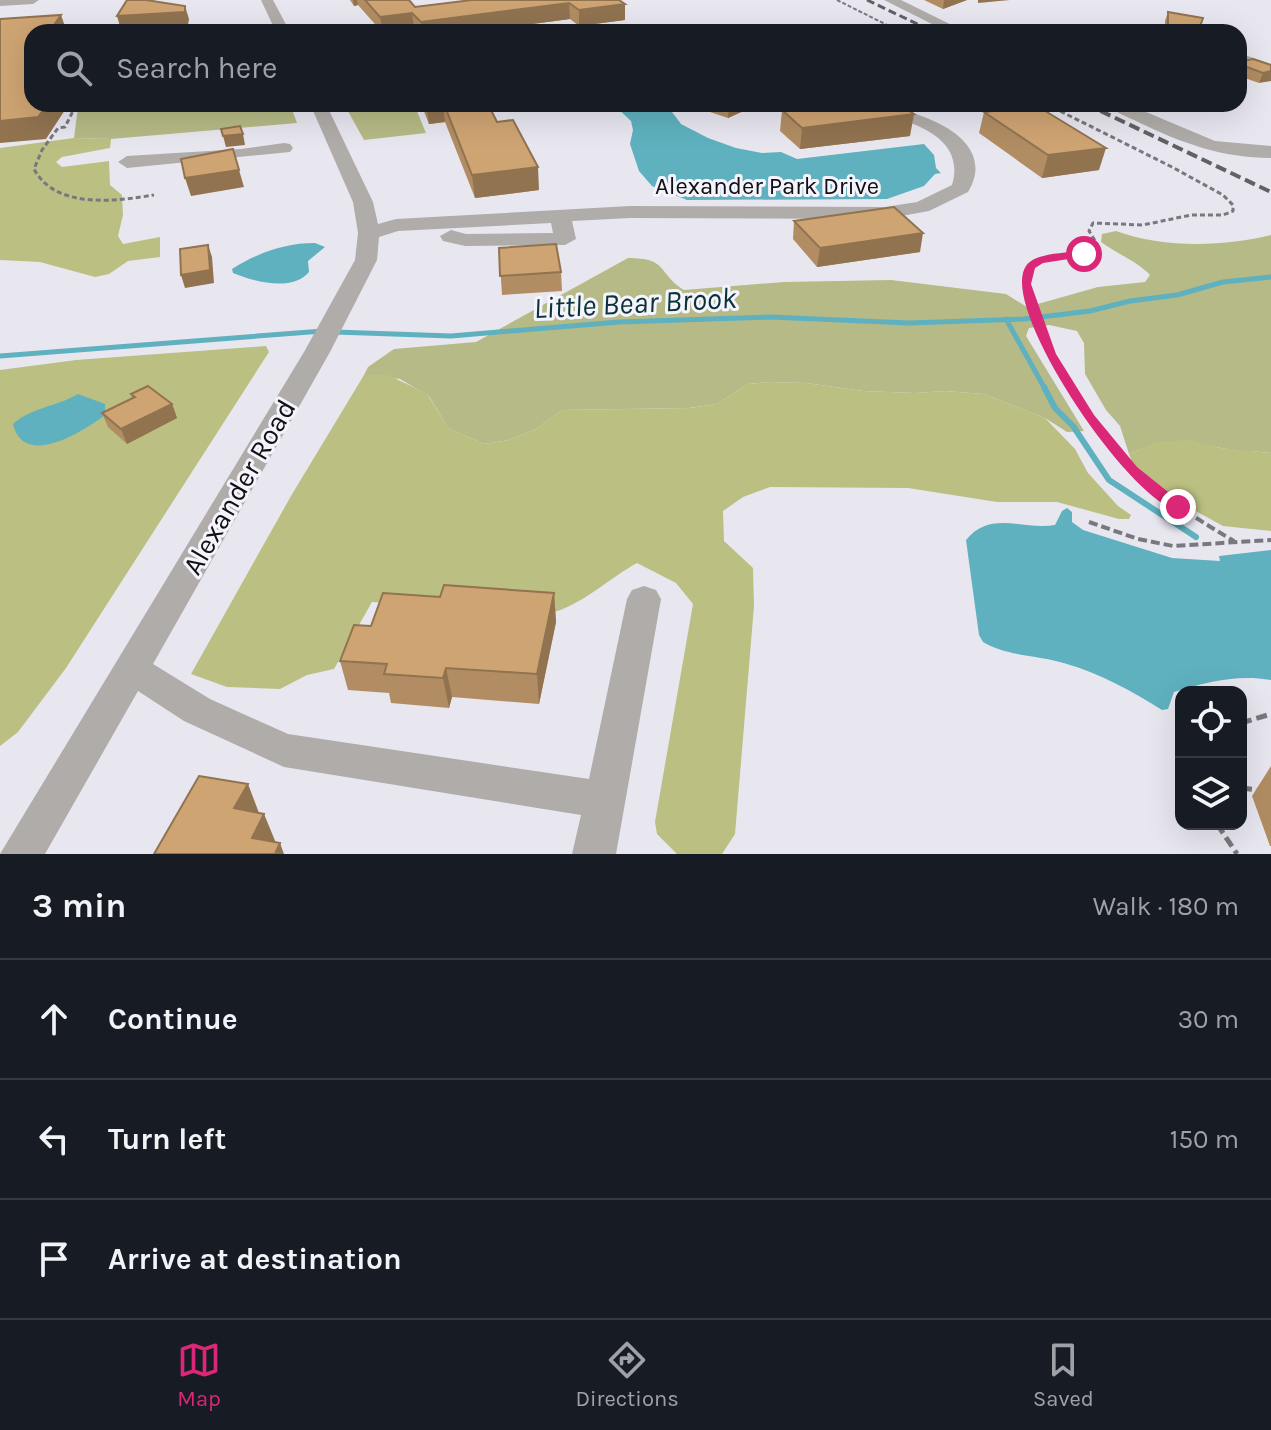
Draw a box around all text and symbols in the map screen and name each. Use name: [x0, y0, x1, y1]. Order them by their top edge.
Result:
search box: [24, 24, 1247, 112]
icon: search: [52, 46, 96, 90]
text: Search here: [116, 50, 277, 86]
street label: Alexander Park Drive: [655, 172, 879, 200]
route start: [1066, 236, 1102, 272]
water label: Little Bear Brook: [533, 280, 738, 326]
street label: Alexander Road: [175, 393, 303, 581]
route end: [1160, 489, 1196, 525]
map controls: [1175, 686, 1247, 830]
button: locate: [1175, 686, 1247, 758]
button: layers: [1175, 758, 1247, 830]
text: 3 min: [32, 886, 126, 926]
text: Walk · 180 m: [1093, 891, 1239, 922]
icon: ahead: [32, 997, 76, 1041]
text: Continue: [108, 1001, 238, 1037]
text: 30 m: [1178, 1004, 1239, 1035]
icon: left: [32, 1117, 76, 1161]
text: Turn left: [108, 1121, 226, 1157]
text: 150 m: [1170, 1124, 1239, 1155]
icon: arrive: [32, 1237, 76, 1281]
text: Arrive at destination: [108, 1241, 402, 1277]
tab: Map: [177, 1338, 221, 1412]
tab: Directions: [575, 1338, 679, 1412]
tab: Saved: [1033, 1338, 1094, 1412]

